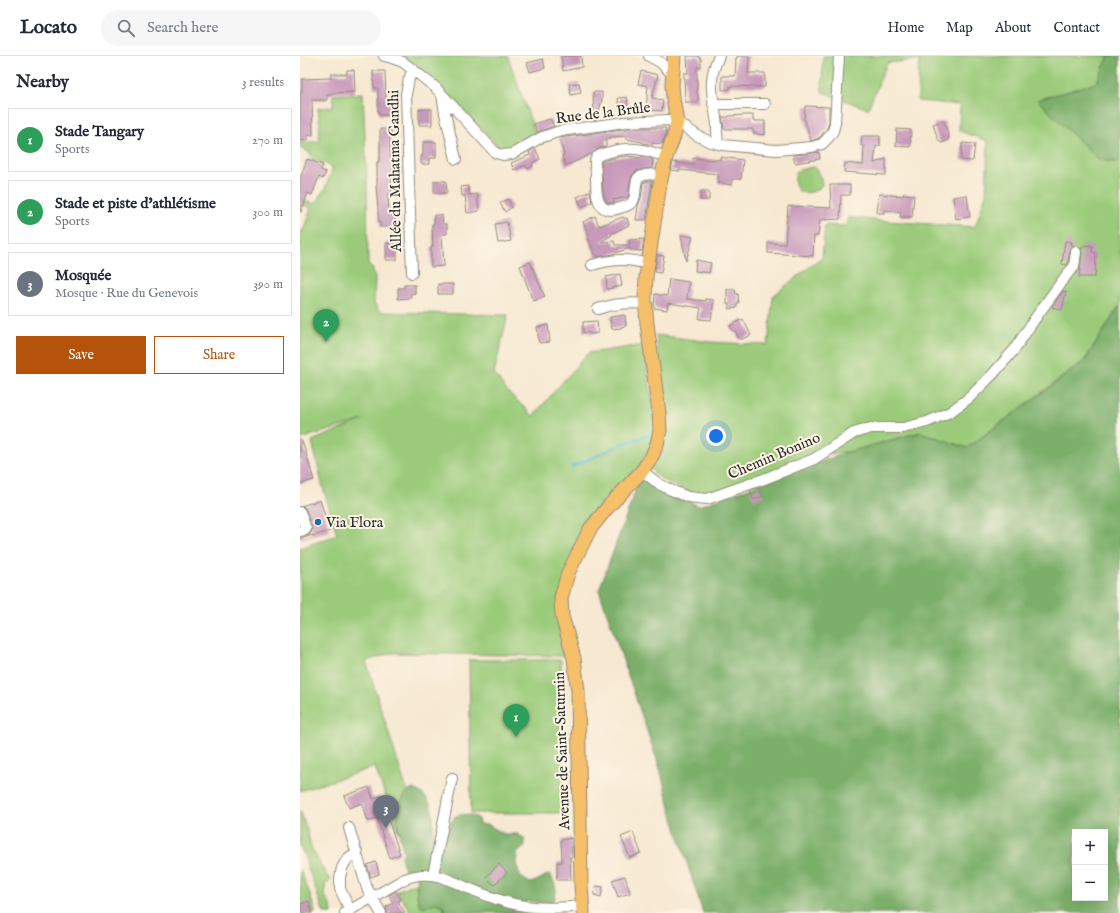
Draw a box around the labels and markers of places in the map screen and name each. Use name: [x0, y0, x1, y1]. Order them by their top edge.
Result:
pin: 2: [313, 309, 339, 342]
place label: Via Flora: [325, 513, 384, 532]
marker: Via Flora: [313, 517, 323, 527]
pin: 1: [503, 704, 529, 737]
pin: 3: [373, 795, 399, 828]

